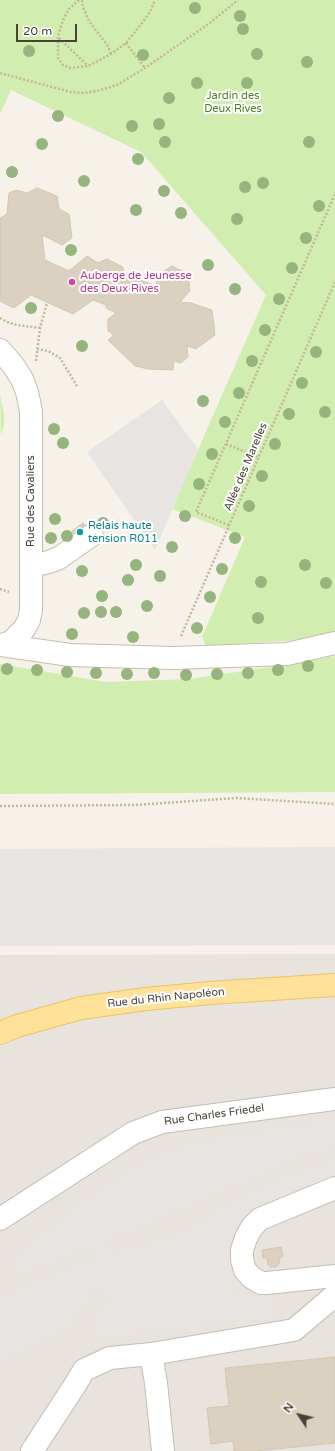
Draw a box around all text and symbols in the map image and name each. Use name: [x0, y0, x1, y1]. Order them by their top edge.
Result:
scale bar: [18, 16, 79, 42]
text: 20 m: [23, 24, 52, 38]
park label: Jardin des Deux Rives: [204, 89, 262, 115]
place label: Auberge de Jeunesse des Deux Rives: [80, 269, 192, 295]
marker: Auberge de Jeunesse des Deux Rives: [67, 277, 77, 287]
street label: Allée des Marelles: [222, 421, 270, 513]
street label: Rue des Cavaliers: [24, 455, 38, 547]
place label: Relais haute tension R011: [88, 519, 158, 545]
marker: Relais haute tension R011: [75, 527, 85, 537]
street label: Rue du Rhin Napoléon: [107, 985, 225, 1011]
street label: Rue Charles Friedel: [163, 1101, 265, 1129]
north arrow: [279, 1395, 319, 1435]
text: N: [281, 1400, 297, 1415]

